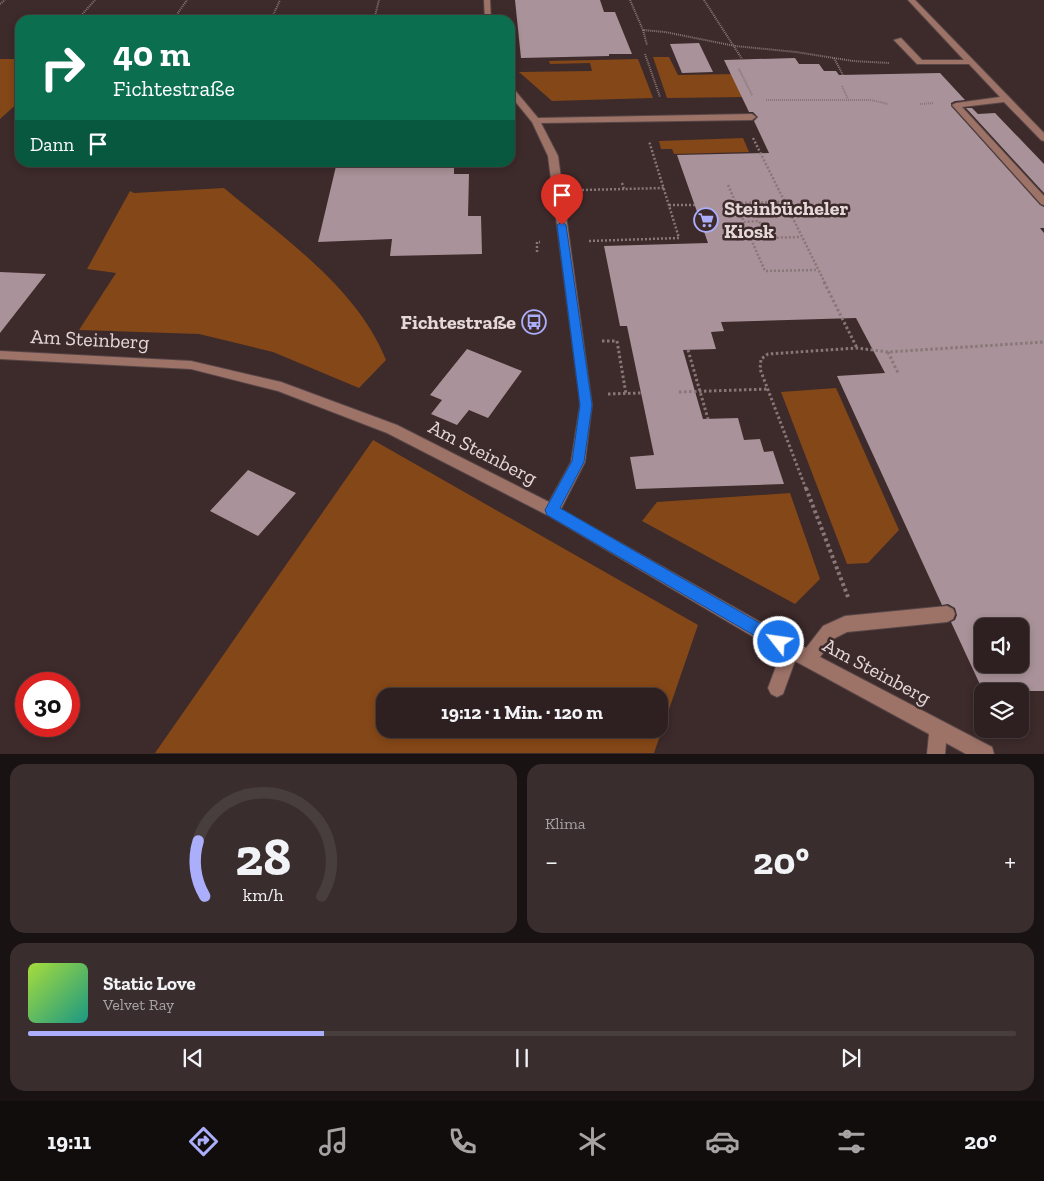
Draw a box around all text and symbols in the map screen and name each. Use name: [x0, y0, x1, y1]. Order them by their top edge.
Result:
text: 40 m: [113, 33, 190, 75]
icon: right: [30, 35, 95, 100]
text: Fichtestraße: [113, 75, 235, 102]
icon: arrive: [84, 130, 112, 158]
text: Dann: [30, 133, 74, 156]
pin: [541, 174, 583, 225]
icon: arrive: [548, 181, 576, 209]
place label: Steinbücheler Kiosk: [724, 196, 848, 243]
supermarket icon: Steinbücheler Kiosk: [693, 207, 719, 233]
bus stop icon: Fichtestraße: [521, 309, 547, 335]
place label: Fichtestraße: [401, 310, 516, 334]
street label: Am Steinberg: [30, 324, 150, 354]
street label: Am Steinberg: [425, 414, 541, 490]
position arrow: [752, 615, 804, 667]
map controls: [974, 618, 1029, 738]
button: sound: [974, 618, 1029, 673]
street label: Am Steinberg: [819, 633, 935, 709]
speed limit sign: 30: [15, 672, 80, 737]
button: layers: [974, 683, 1029, 738]
text: 19:12 · 1 Min. · 120 m: [441, 701, 603, 724]
text: Klima: [545, 814, 586, 833]
text: 28: [236, 826, 291, 888]
text: 20°: [753, 838, 809, 884]
text: −: [545, 845, 558, 878]
text: +: [1004, 845, 1016, 878]
text: km/h: [243, 884, 284, 906]
text: Static Love: [103, 972, 196, 995]
text: Velvet Ray: [103, 995, 174, 1014]
icon: previous: [179, 1044, 207, 1072]
icon: pause: [508, 1044, 536, 1072]
icon: next: [837, 1044, 865, 1072]
icon: directions: [186, 1124, 221, 1159]
icon: music: [316, 1124, 351, 1159]
icon: phone: [445, 1124, 480, 1159]
icon: climate: [575, 1124, 610, 1159]
icon: car: [705, 1124, 740, 1159]
icon: filters: [834, 1124, 869, 1159]
text: 19:11: [47, 1128, 91, 1155]
text: 20°: [964, 1128, 997, 1155]

